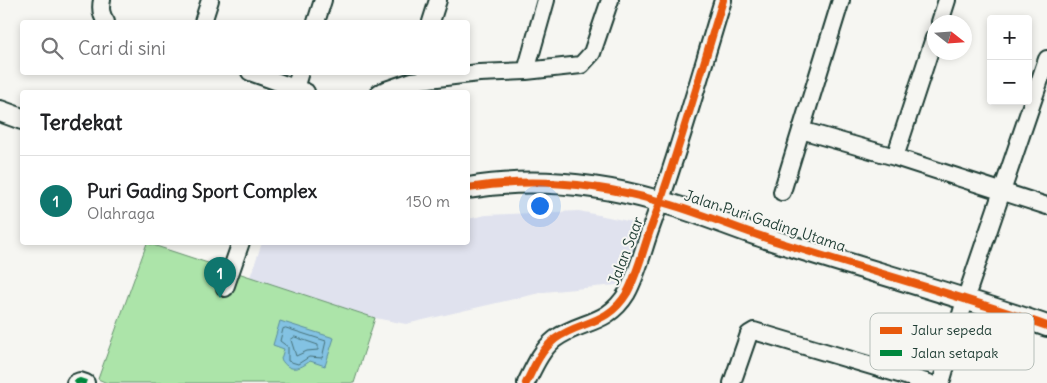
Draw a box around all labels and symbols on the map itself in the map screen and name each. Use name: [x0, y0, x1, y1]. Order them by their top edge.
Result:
north arrow: [927, 15, 972, 60]
street label: Jalan Puri Gading Utama: [682, 185, 849, 256]
your location: [527, 193, 553, 219]
street label: Jalan Saar: [604, 214, 647, 288]
pin: 1: [204, 257, 236, 298]
legend: [870, 313, 1034, 370]
text: Jalur sepeda: [911, 321, 992, 339]
text: Jalan setapak: [911, 344, 998, 362]

